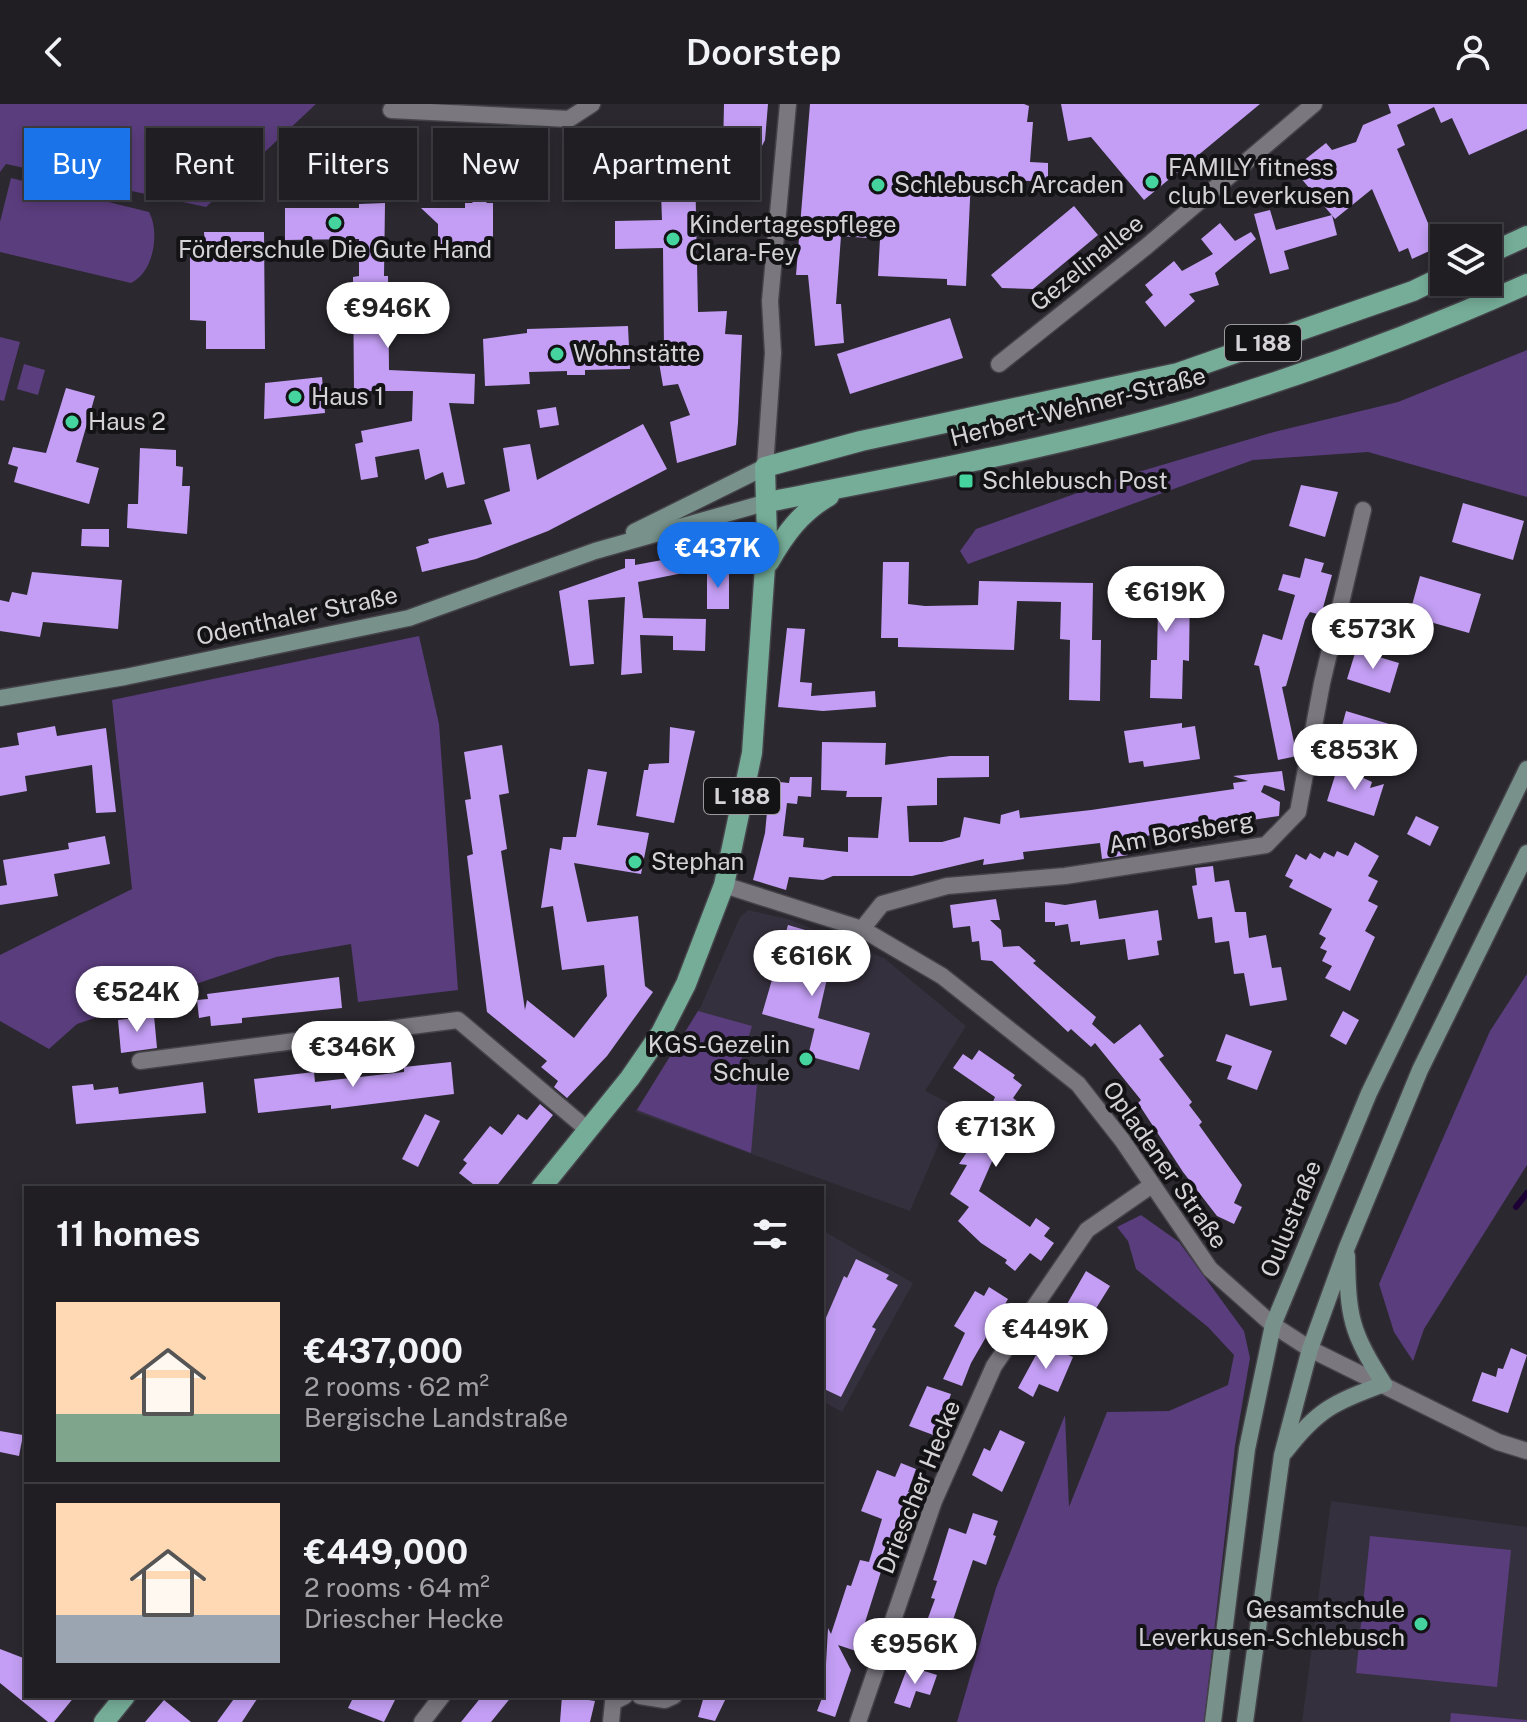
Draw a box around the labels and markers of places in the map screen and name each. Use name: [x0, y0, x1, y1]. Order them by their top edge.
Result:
place label: FAMILY fitness club Leverkusen: [1168, 153, 1350, 209]
place label: Schlebusch Arcaden: [894, 170, 1124, 198]
marker: FAMILY fitness club Leverkusen: [1143, 173, 1161, 191]
marker: Schlebusch Arcaden: [869, 176, 887, 194]
place label: Kindertagespflege Clara-Fey: [689, 210, 897, 266]
marker: Förderschule Die Gute Hand: [326, 214, 344, 232]
marker: Kindertagespflege Clara-Fey: [664, 230, 682, 248]
place label: Förderschule Die Gute Hand: [178, 235, 492, 263]
pin: €946K: [332, 282, 444, 350]
place label: Wohnstätte: [573, 339, 701, 367]
marker: Wohnstätte: [548, 345, 566, 363]
place label: Haus 1: [311, 382, 384, 410]
marker: Haus 1: [286, 388, 304, 406]
place label: Haus 2: [88, 407, 166, 435]
marker: Haus 2: [63, 413, 81, 431]
place label: Schlebusch Post: [982, 466, 1168, 494]
marker: Schlebusch Post: [957, 472, 975, 490]
pin: €437K: [662, 522, 774, 590]
pin: €619K: [1110, 566, 1222, 634]
pin: €573K: [1317, 603, 1429, 671]
pin: €853K: [1299, 724, 1411, 792]
place label: Stephan: [651, 847, 744, 875]
marker: Stephan: [626, 853, 644, 871]
pin: €616K: [756, 930, 868, 998]
pin: €524K: [81, 966, 193, 1034]
pin: €346K: [297, 1021, 409, 1089]
place label: KGS-Gezelin Schule: [648, 1030, 790, 1086]
marker: KGS-Gezelin Schule: [797, 1050, 815, 1068]
pin: €713K: [940, 1101, 1052, 1169]
pin: €449K: [990, 1303, 1102, 1371]
place label: Gesamtschule Leverkusen-Schlebusch: [1138, 1595, 1405, 1651]
marker: Gesamtschule Leverkusen-Schlebusch: [1412, 1615, 1430, 1633]
pin: €956K: [859, 1618, 971, 1686]

